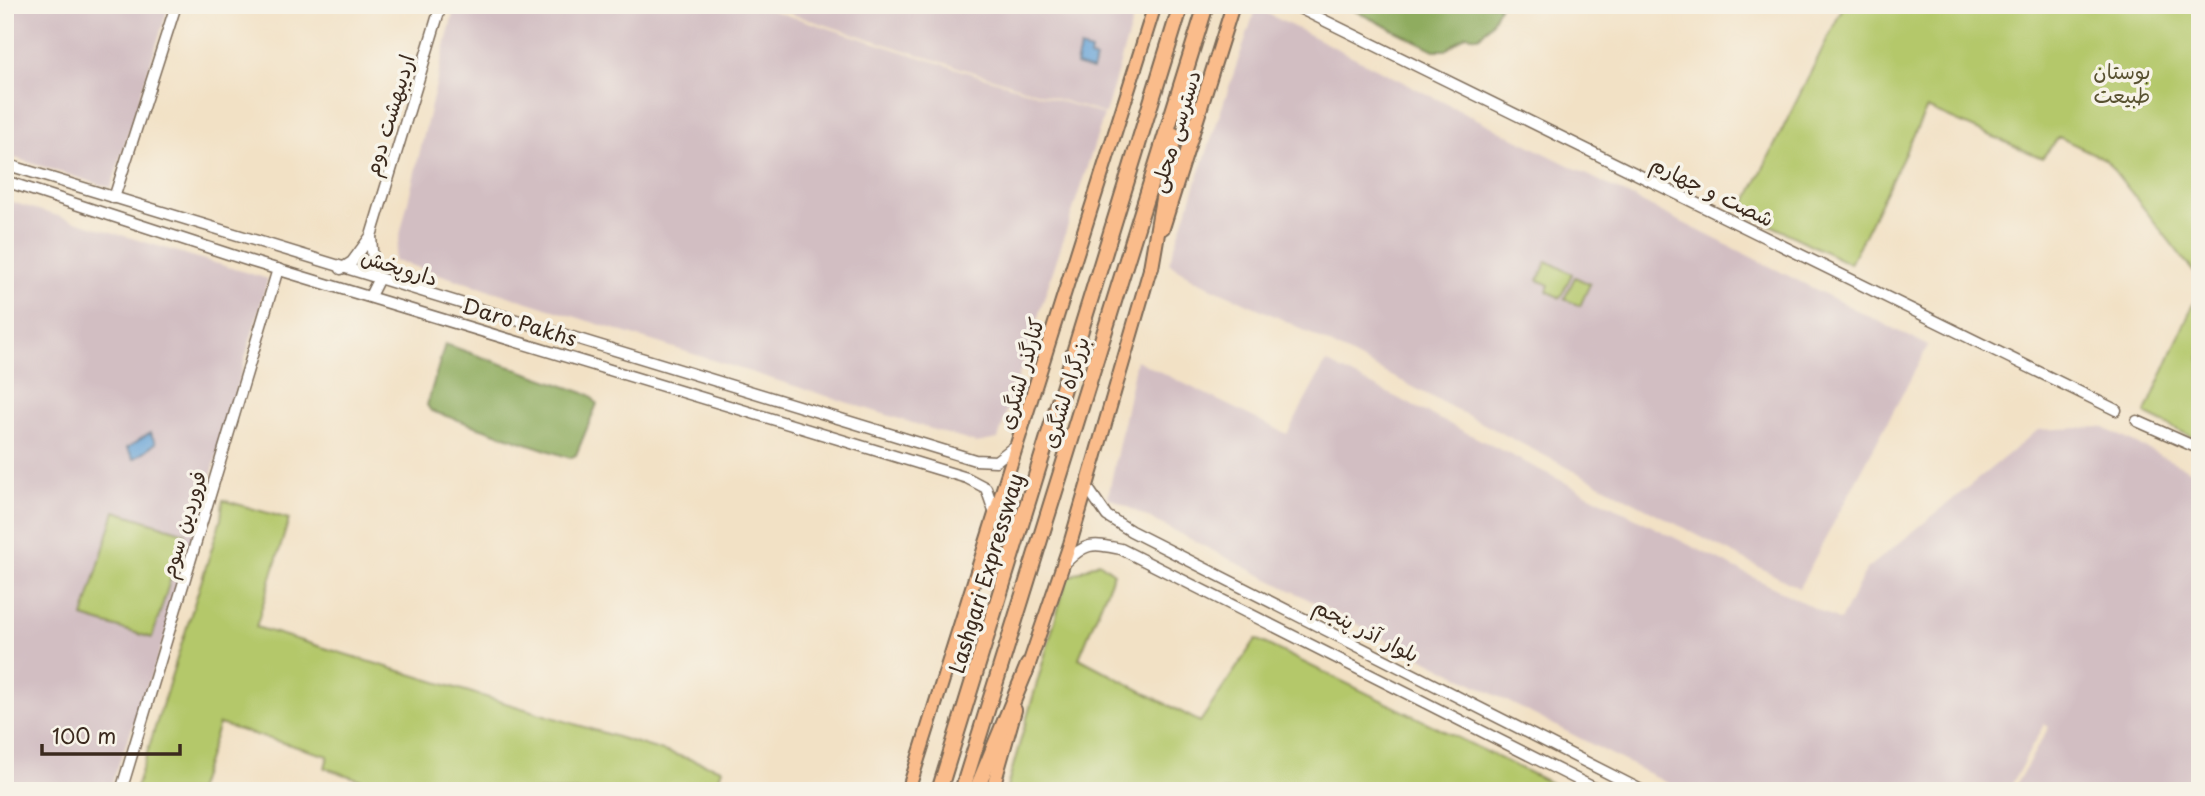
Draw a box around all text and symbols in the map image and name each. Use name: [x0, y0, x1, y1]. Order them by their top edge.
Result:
street label: اردیبهشت دوم: [354, 50, 424, 181]
park label: بوستان طبیعت: [2093, 54, 2151, 110]
street label: دسترسی محلی: [1140, 66, 1208, 196]
street label: شصت و چهارم: [1645, 146, 1780, 235]
street label: داروپخش: [358, 239, 442, 293]
street label: Daro Pakhs: [459, 288, 581, 354]
street label: کنارگذر لشگری: [989, 313, 1051, 433]
street label: بزرگراه لشگری: [1032, 332, 1096, 452]
street label: فروردین سوم: [150, 466, 215, 582]
street label: Lashgari Expressway: [939, 469, 1031, 677]
street label: بلوار آذر پنجم: [1308, 589, 1425, 671]
scale bar: [42, 712, 180, 756]
text: 100 m: [52, 719, 116, 751]

